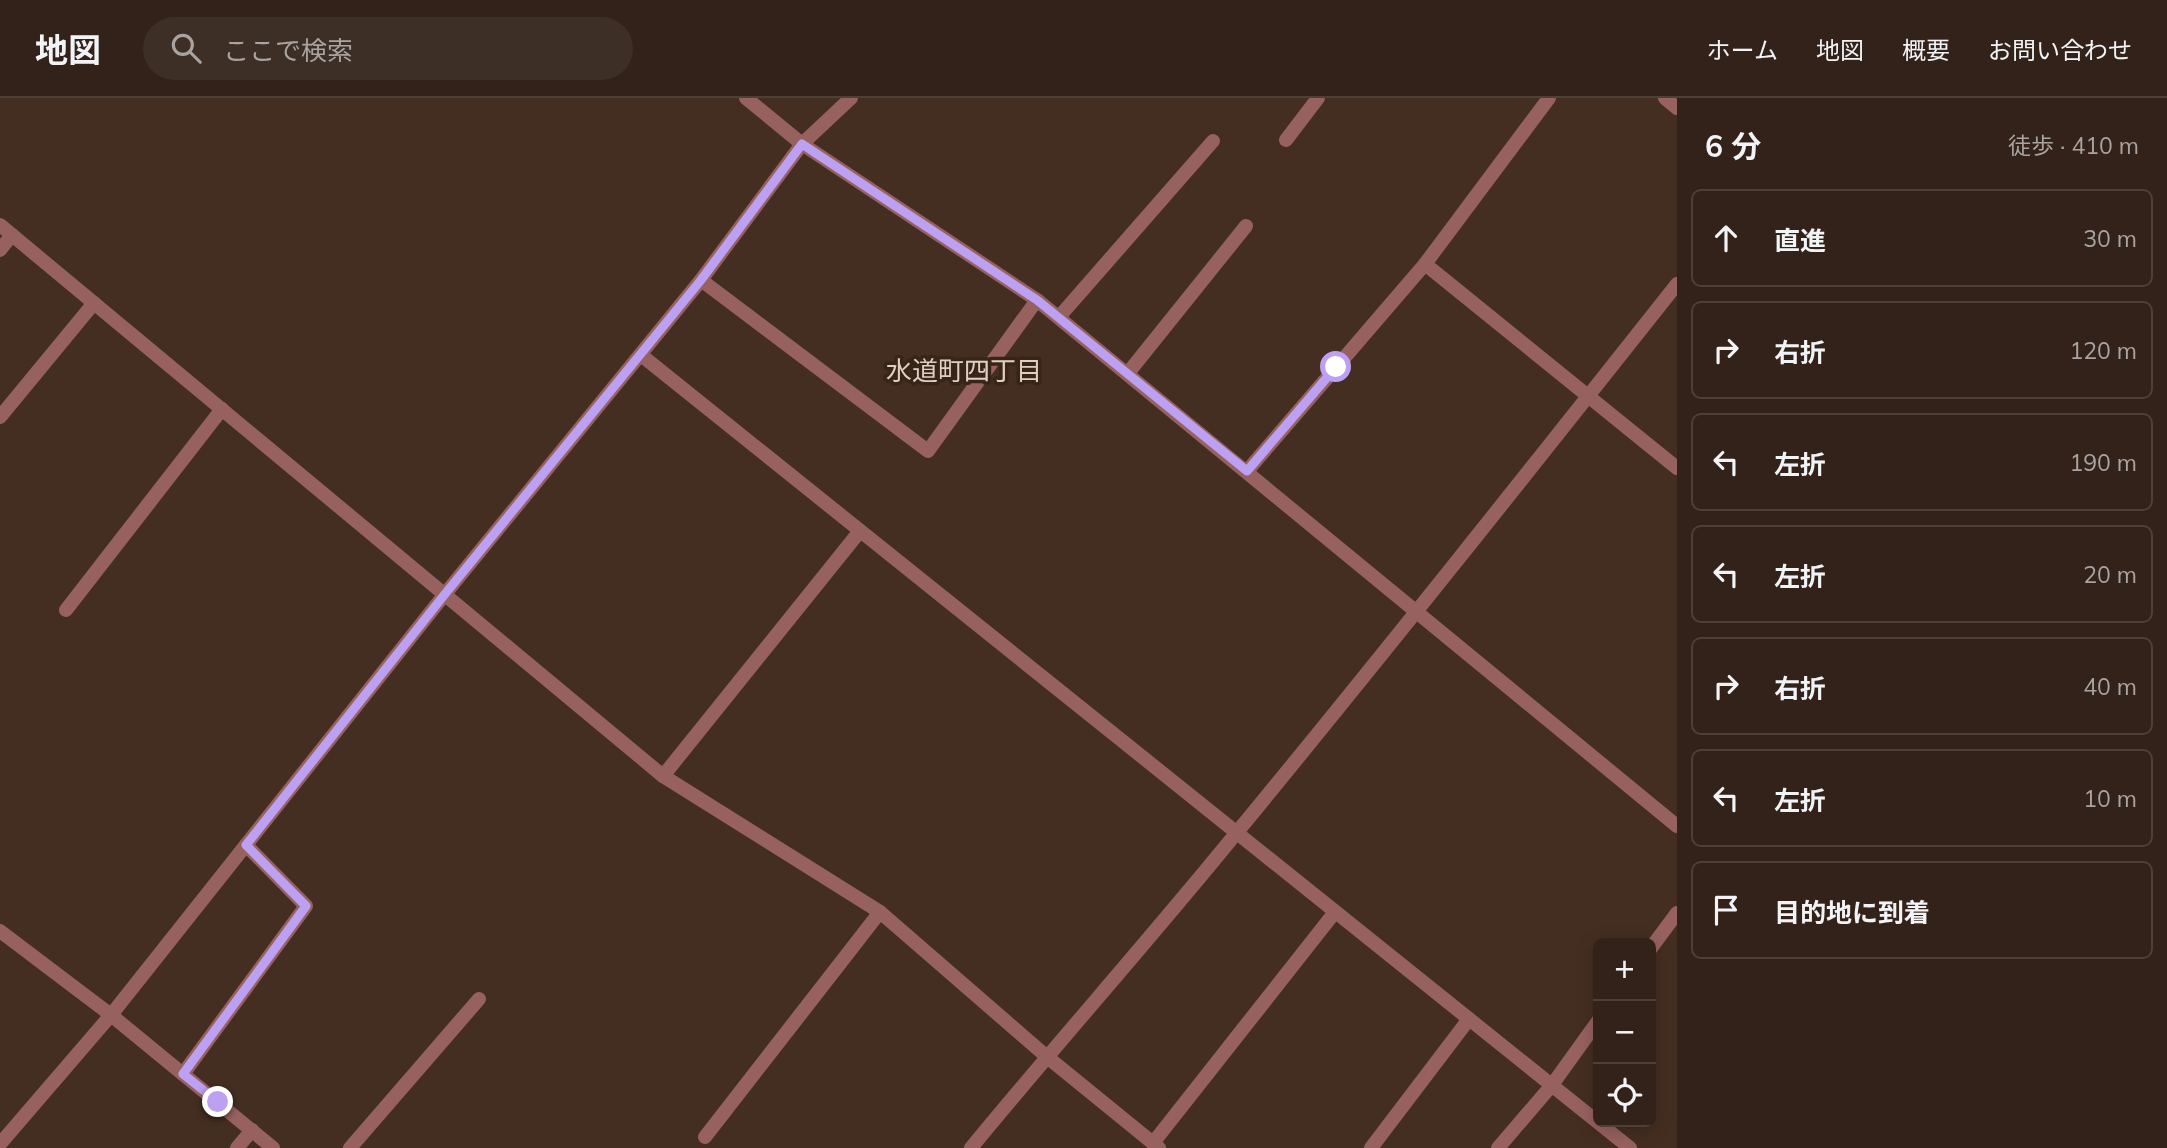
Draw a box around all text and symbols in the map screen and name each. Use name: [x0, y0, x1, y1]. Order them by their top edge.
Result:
search box: [143, 17, 633, 80]
text: 地図: [35, 29, 101, 70]
icon: search: [167, 29, 205, 67]
text: ここで検索: [223, 34, 353, 67]
text: ホーム: [1707, 35, 1778, 65]
text: 地図: [1816, 35, 1864, 65]
text: 概要: [1902, 35, 1950, 65]
text: お問い合わせ: [1988, 35, 2132, 65]
text: 6 分: [1705, 127, 1761, 165]
text: 徒歩 · 410 m: [2008, 131, 2139, 160]
icon: ahead: [1707, 219, 1745, 257]
text: 直進: [1774, 224, 1826, 257]
text: 30 m: [2083, 224, 2137, 253]
icon: right: [1707, 331, 1745, 369]
text: 右折: [1774, 336, 1826, 369]
text: 120 m: [2069, 336, 2137, 365]
route start: [1320, 351, 1351, 382]
district label: 水道町四丁目: [886, 354, 1042, 387]
icon: left: [1707, 443, 1745, 481]
text: 左折: [1774, 448, 1826, 481]
text: 190 m: [2069, 448, 2137, 477]
icon: left: [1707, 555, 1745, 593]
text: 左折: [1774, 560, 1826, 593]
text: 20 m: [2083, 560, 2137, 589]
icon: right: [1707, 667, 1745, 705]
text: 右折: [1774, 672, 1826, 705]
text: 40 m: [2083, 672, 2137, 701]
icon: left: [1707, 779, 1745, 817]
text: 左折: [1774, 784, 1826, 817]
text: 10 m: [2083, 784, 2137, 813]
icon: arrive: [1707, 891, 1745, 929]
text: 目的地に到着: [1774, 896, 1930, 929]
map controls: [1593, 938, 1656, 1127]
button: +: [1593, 938, 1656, 1001]
button: −: [1593, 1001, 1656, 1064]
button: locate: [1593, 1064, 1656, 1127]
route end: [202, 1086, 233, 1117]

